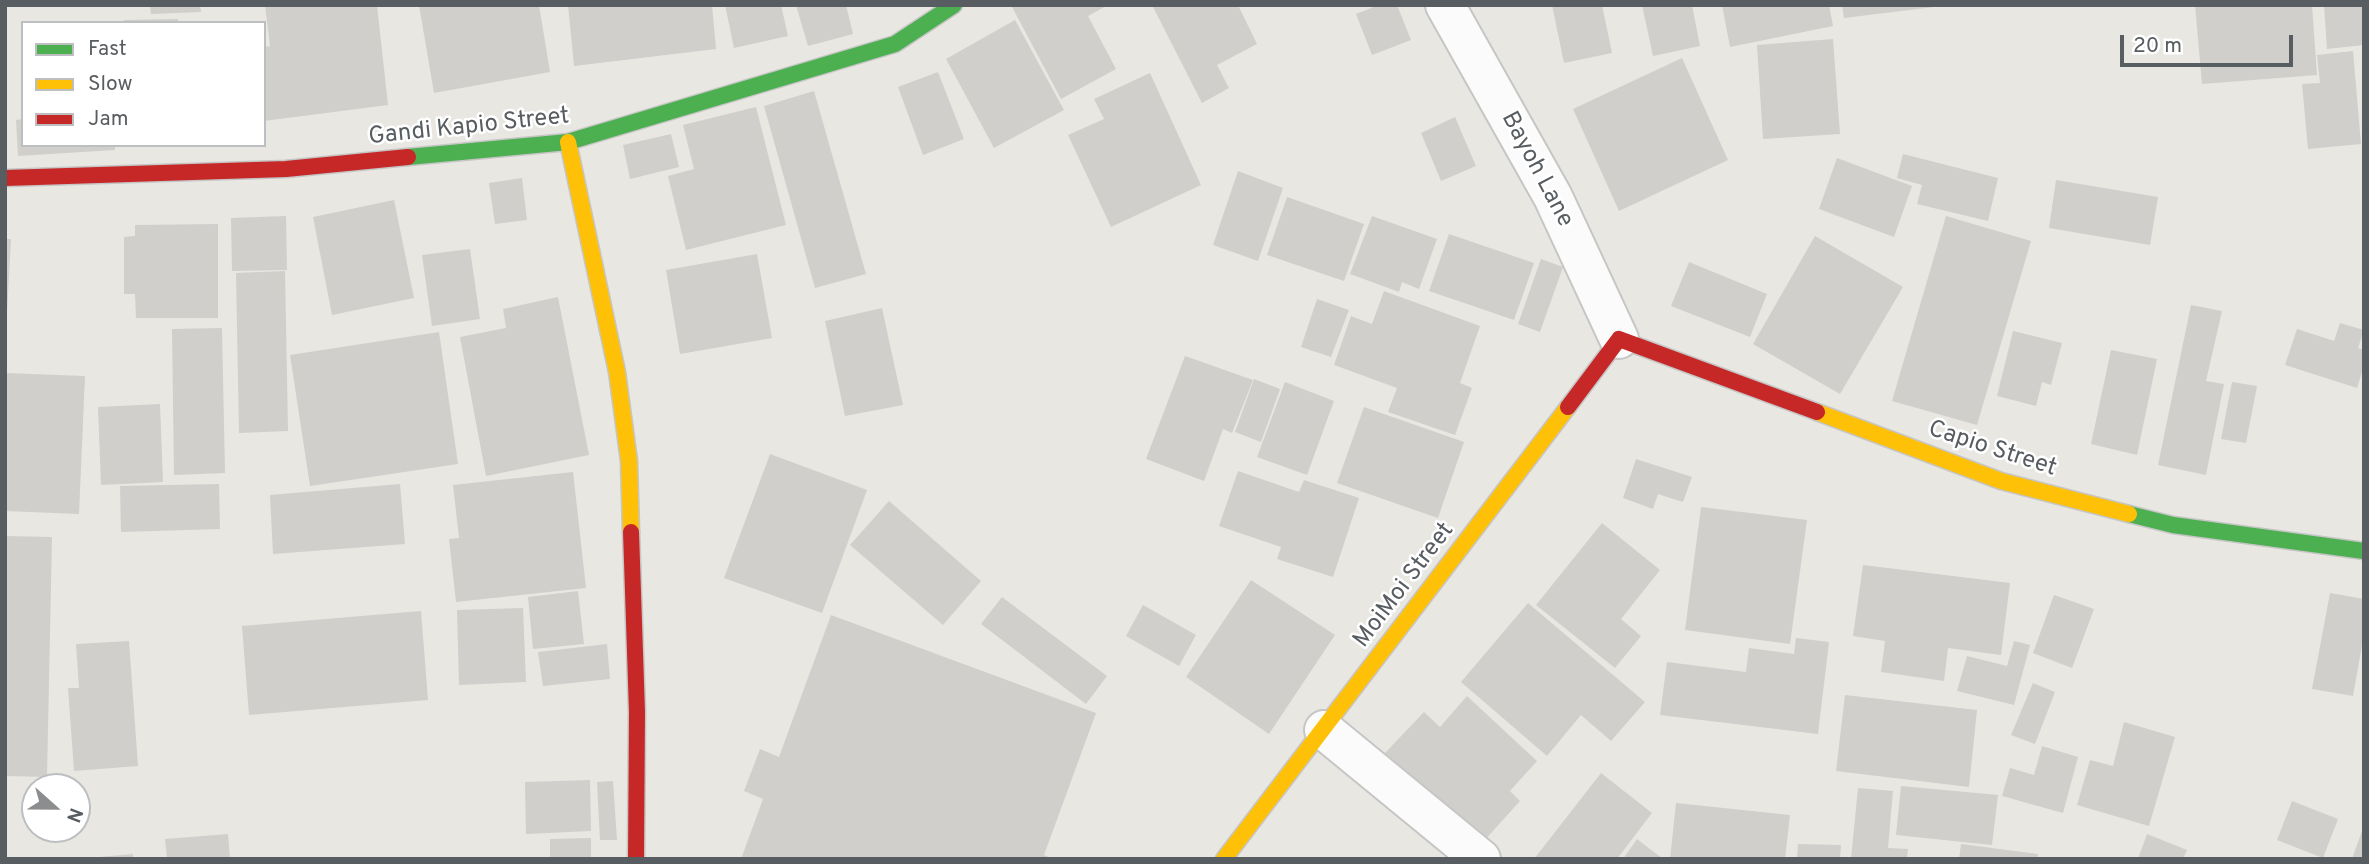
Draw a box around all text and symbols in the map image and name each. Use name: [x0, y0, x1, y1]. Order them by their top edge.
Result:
legend: [21, 21, 266, 147]
scale bar: [2124, 21, 2297, 65]
text: 20 m: [2133, 33, 2182, 60]
text: Fast: [88, 36, 127, 63]
text: Slow: [88, 71, 133, 98]
street label: Gandi Kapio Street: [367, 103, 571, 153]
text: Jam: [88, 106, 129, 133]
street label: Bayoh Lane: [1494, 107, 1578, 233]
street label: Capio Street: [1924, 416, 2060, 484]
street label: MoiMoi Street: [1349, 518, 1461, 654]
north arrow: [21, 773, 91, 843]
text: N: [60, 804, 87, 825]

